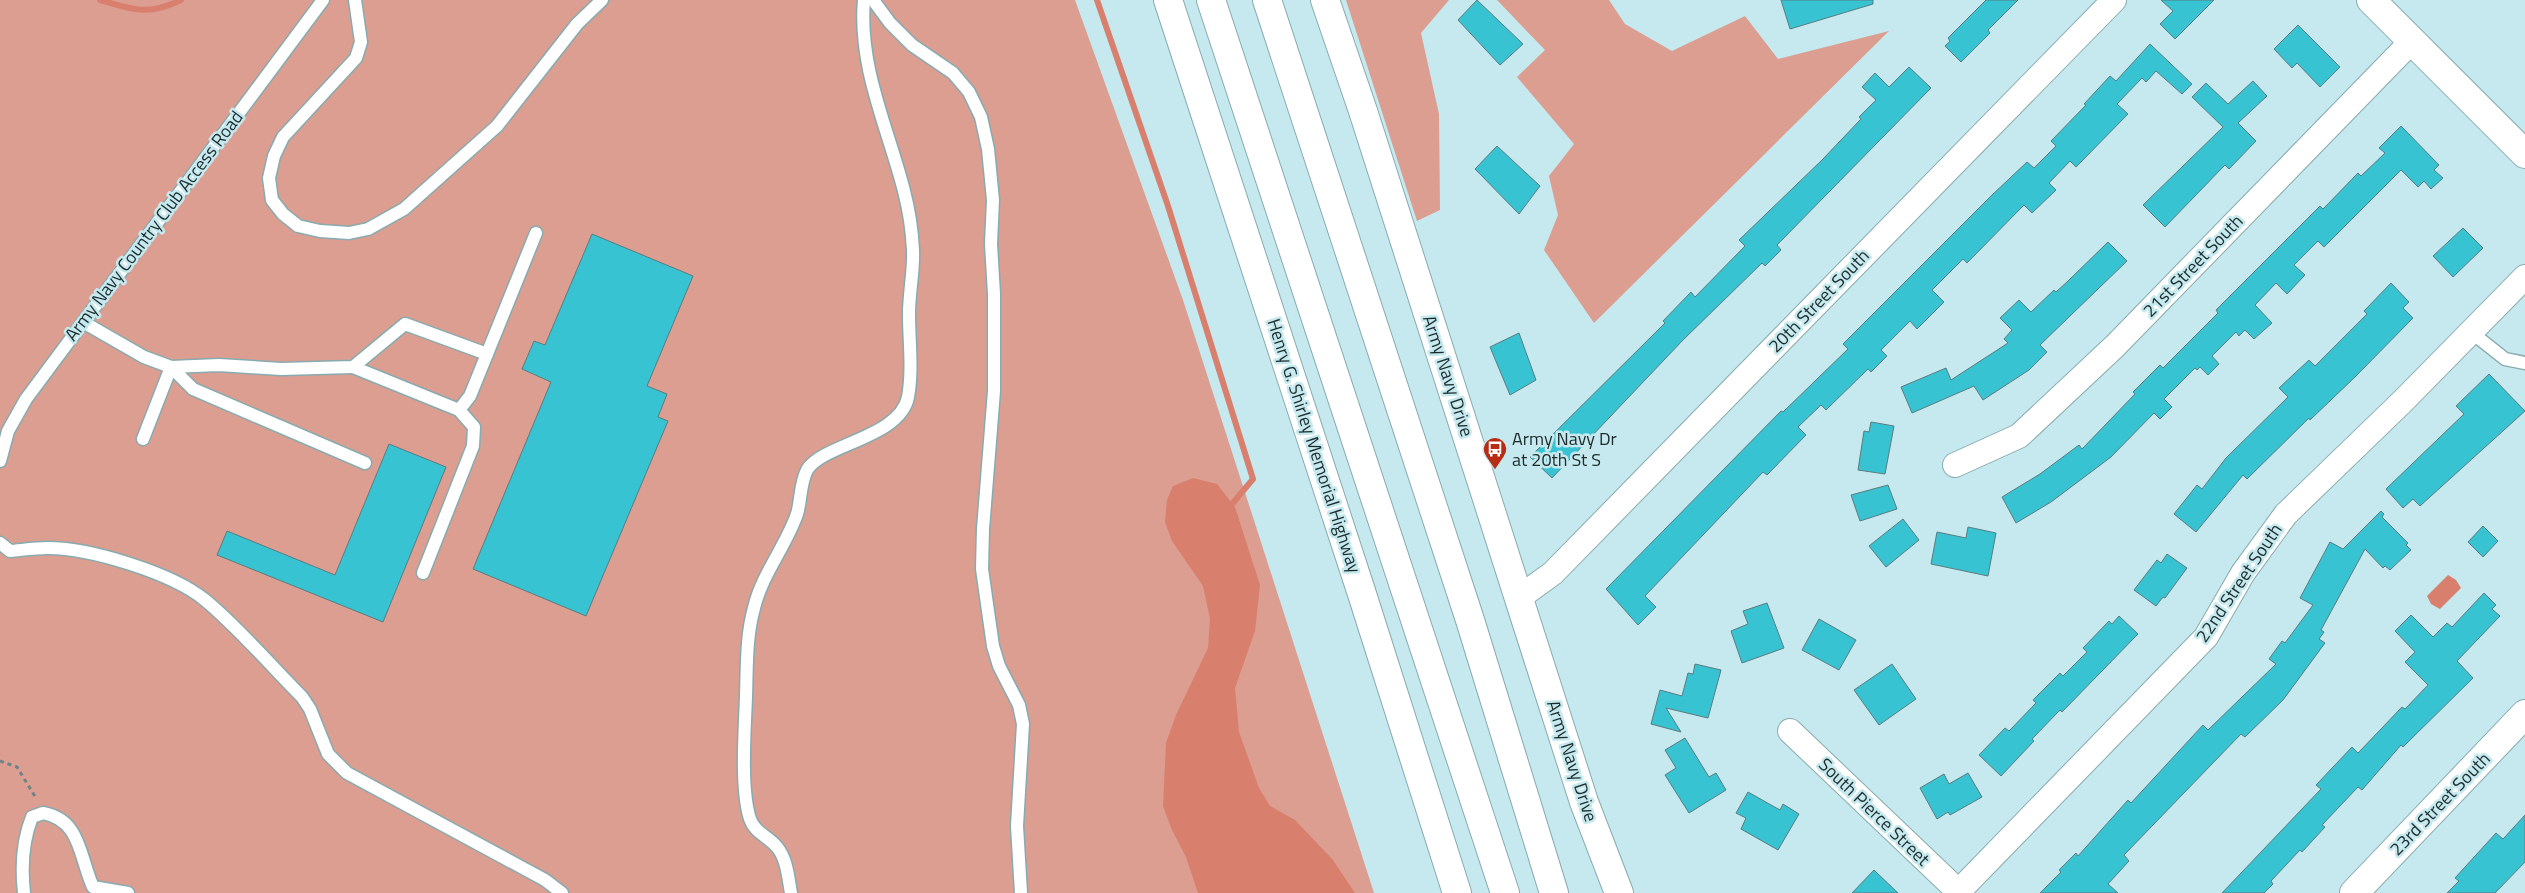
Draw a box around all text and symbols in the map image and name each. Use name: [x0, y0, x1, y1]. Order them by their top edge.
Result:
street label: Army Navy Country Club Access Road: [58, 105, 249, 347]
street label: 21st Street South: [2136, 208, 2249, 323]
street label: 20th Street South: [1762, 243, 1875, 359]
street label: Army Navy Drive: [1416, 312, 1481, 440]
street label: Henry G. Shirley Memorial Highway: [1261, 315, 1369, 577]
place label: Army Navy Dr at 20th St S: [1512, 425, 1617, 473]
bus stop icon: Army Navy Dr at 20th St S: [1482, 436, 1508, 470]
street label: 22nd Street South: [2189, 518, 2288, 648]
street label: Army Navy Drive: [1540, 697, 1605, 825]
street label: 23rd Street South: [2383, 746, 2496, 862]
street label: South Pierce Street: [1813, 751, 1937, 872]

